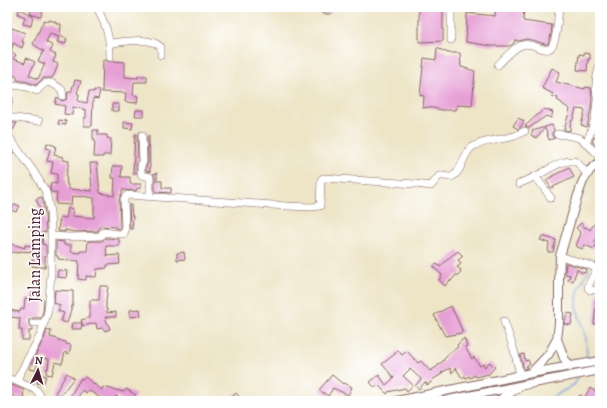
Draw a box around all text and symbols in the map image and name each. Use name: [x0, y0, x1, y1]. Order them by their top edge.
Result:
street label: Jalan Lamping: [24, 208, 46, 302]
north arrow: [18, 350, 58, 390]
text: N: [34, 353, 43, 368]

